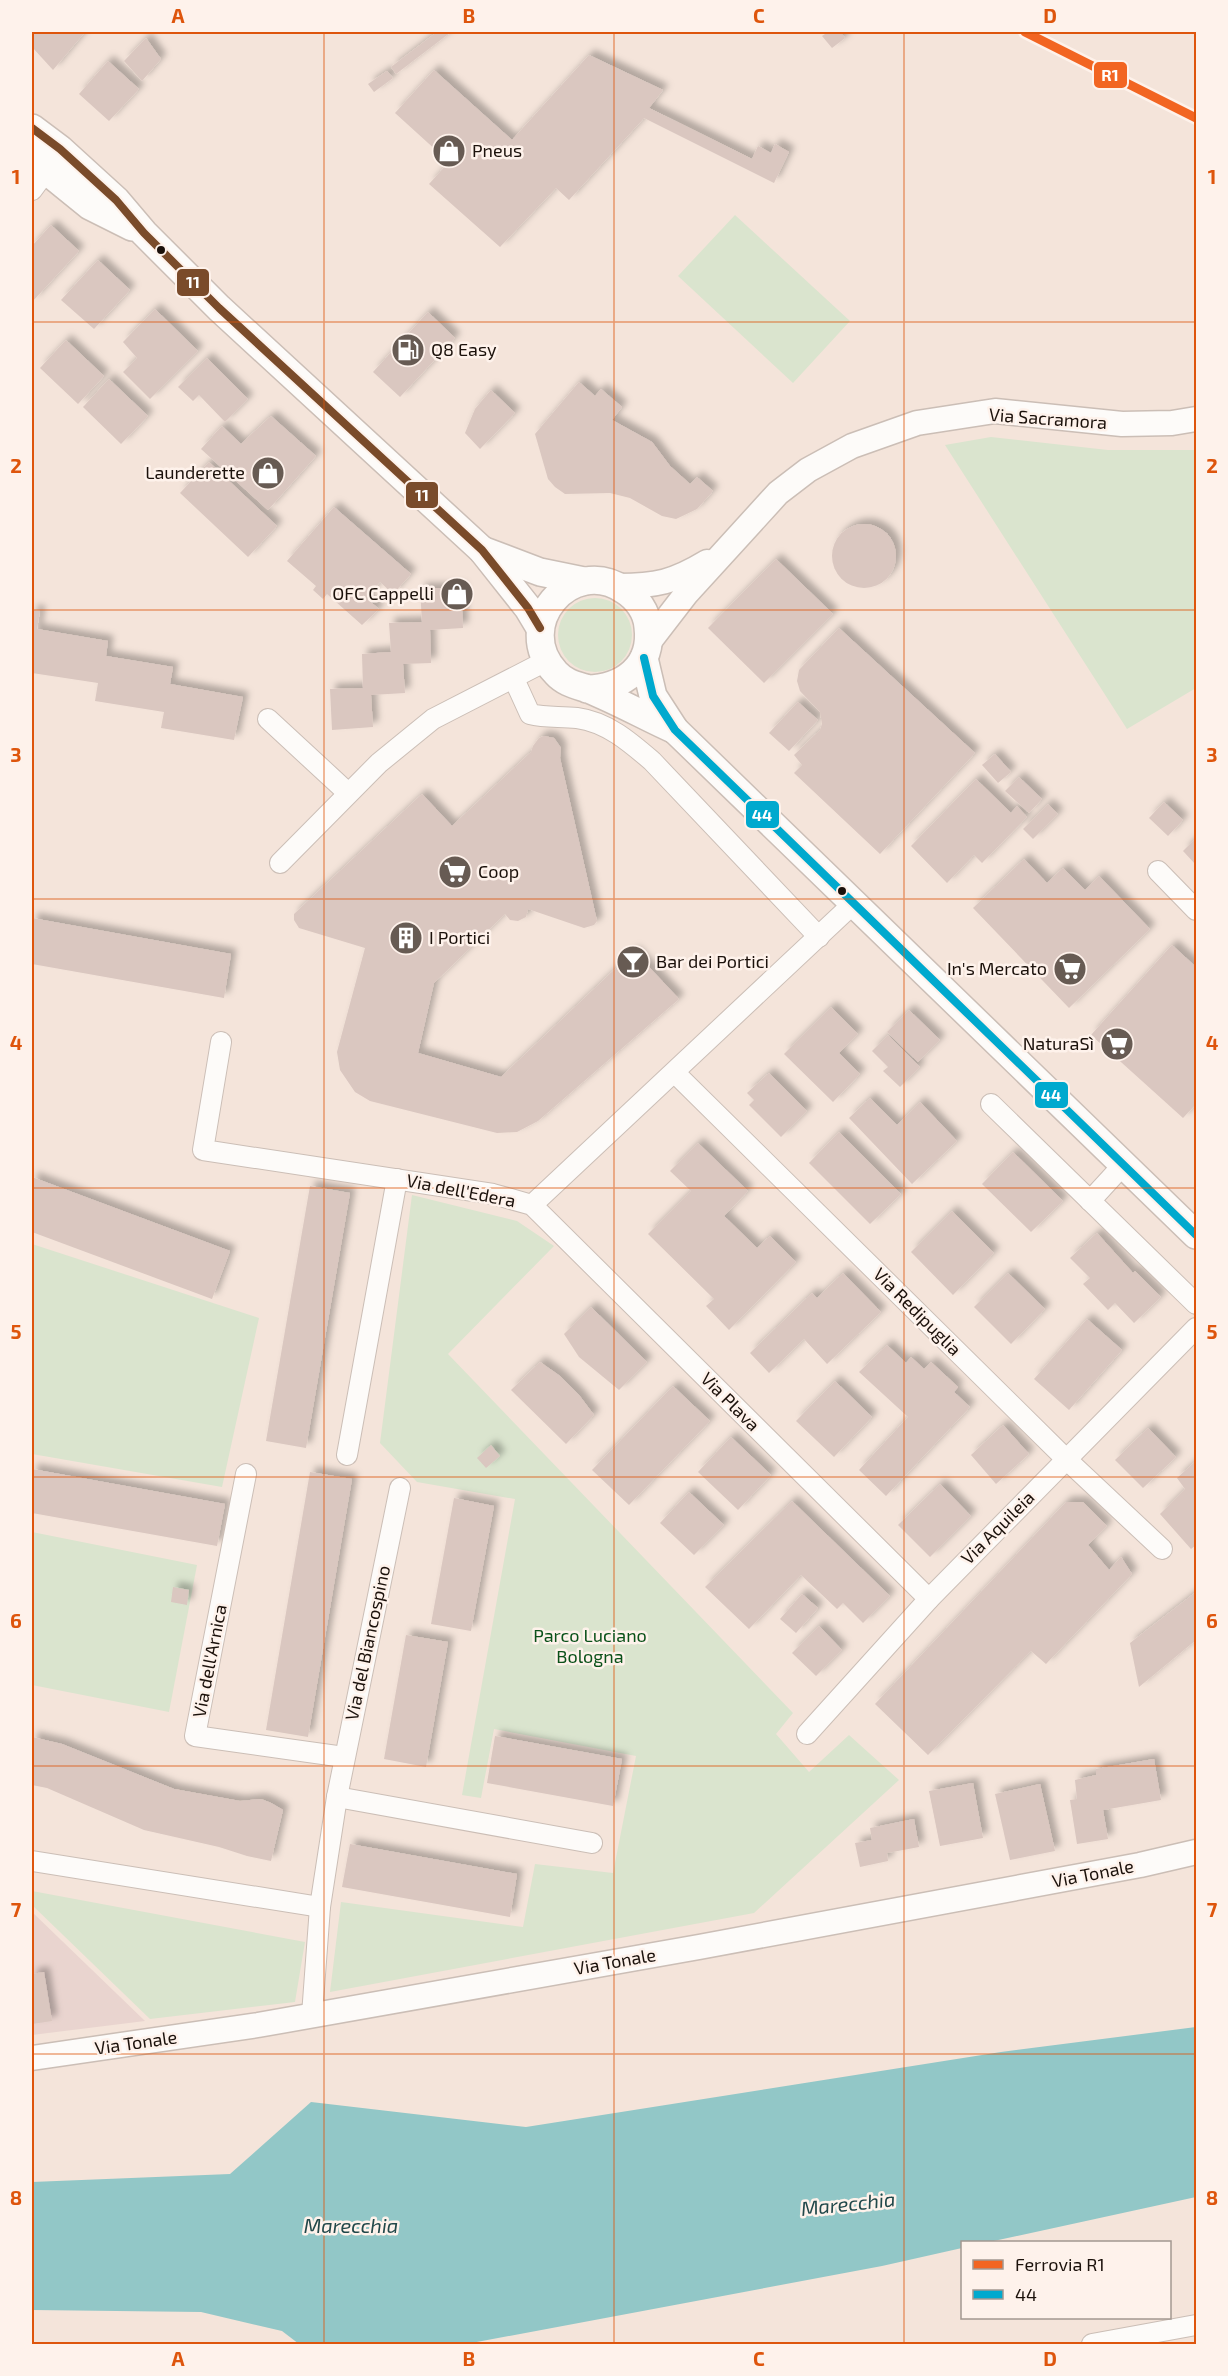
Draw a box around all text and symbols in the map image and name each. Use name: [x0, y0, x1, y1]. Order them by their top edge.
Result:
text: A: [171, 3, 185, 27]
text: B: [463, 3, 475, 27]
text: C: [753, 3, 765, 27]
text: D: [1043, 3, 1057, 27]
line badge: R1: [1093, 61, 1128, 89]
text: R1: [1101, 65, 1119, 84]
shop icon: Pneus: [431, 133, 467, 169]
place label: Pneus: [472, 139, 522, 161]
text: 1: [12, 164, 20, 188]
text: 1: [1208, 164, 1216, 188]
unlabelled marker: [155, 244, 167, 256]
line badge: 11: [176, 268, 210, 297]
text: 11: [186, 272, 200, 291]
fuel station icon: Q8 Easy: [390, 332, 426, 368]
place label: Q8 Easy: [431, 338, 497, 360]
street label: Via Sacramora: [988, 403, 1108, 433]
text: 2: [10, 453, 22, 477]
text: 2: [1206, 453, 1218, 477]
shop icon: Launderette: [250, 455, 286, 491]
place label: Launderette: [145, 461, 245, 483]
line badge: 11: [405, 481, 439, 509]
text: 11: [415, 485, 429, 504]
shop icon: OFC Cappelli: [439, 576, 475, 612]
place label: OFC Cappelli: [332, 582, 434, 604]
text: 3: [10, 742, 22, 766]
text: 3: [1206, 742, 1218, 766]
line badge: 44: [745, 800, 780, 829]
text: 44: [752, 805, 772, 824]
supermarket icon: Coop: [437, 854, 473, 890]
place label: Coop: [478, 860, 519, 882]
unlabelled marker: [836, 885, 848, 897]
building icon: I Portici: [388, 920, 424, 956]
place label: I Portici: [429, 926, 490, 948]
bar icon: Bar dei Portici: [615, 944, 651, 980]
place label: Bar dei Portici: [656, 950, 769, 972]
supermarket icon: In's Mercato: [1052, 951, 1088, 987]
place label: In's Mercato: [947, 957, 1047, 979]
supermarket icon: NaturaSì: [1099, 1026, 1135, 1062]
text: 4: [10, 1030, 23, 1054]
text: 4: [1206, 1030, 1219, 1054]
place label: NaturaSì: [1023, 1032, 1094, 1054]
line badge: 44: [1034, 1081, 1069, 1109]
text: 44: [1041, 1085, 1061, 1104]
street label: Via dell'Edera: [405, 1169, 518, 1211]
street label: Via Redipuglia: [869, 1263, 966, 1360]
text: 5: [10, 1319, 22, 1343]
text: 5: [1206, 1319, 1218, 1343]
street label: Via Plava: [697, 1367, 765, 1435]
street label: Via Aquileia: [956, 1486, 1038, 1568]
street label: Via del Biancospino: [340, 1563, 394, 1722]
street label: Via dell'Arnica: [187, 1602, 231, 1719]
text: 6: [10, 1608, 22, 1632]
text: 6: [1206, 1608, 1218, 1632]
park label: Parco Luciano Bologna: [533, 1624, 647, 1667]
street label: Via Tonale: [1050, 1854, 1136, 1892]
text: 7: [11, 1897, 22, 1921]
text: 7: [1207, 1897, 1218, 1921]
street label: Via Tonale: [572, 1943, 658, 1979]
street label: Via Tonale: [93, 2025, 178, 2059]
text: 8: [10, 2185, 22, 2209]
text: 8: [1206, 2185, 1218, 2209]
water label: Marecchia: [800, 2186, 896, 2220]
water label: Marecchia: [304, 2213, 398, 2237]
legend: [961, 2241, 1171, 2319]
text: Ferrovia R1: [1015, 2253, 1105, 2275]
text: 44: [1015, 2283, 1037, 2305]
text: A: [171, 2346, 185, 2370]
text: B: [463, 2346, 475, 2370]
text: C: [753, 2346, 765, 2370]
text: D: [1043, 2346, 1057, 2370]

